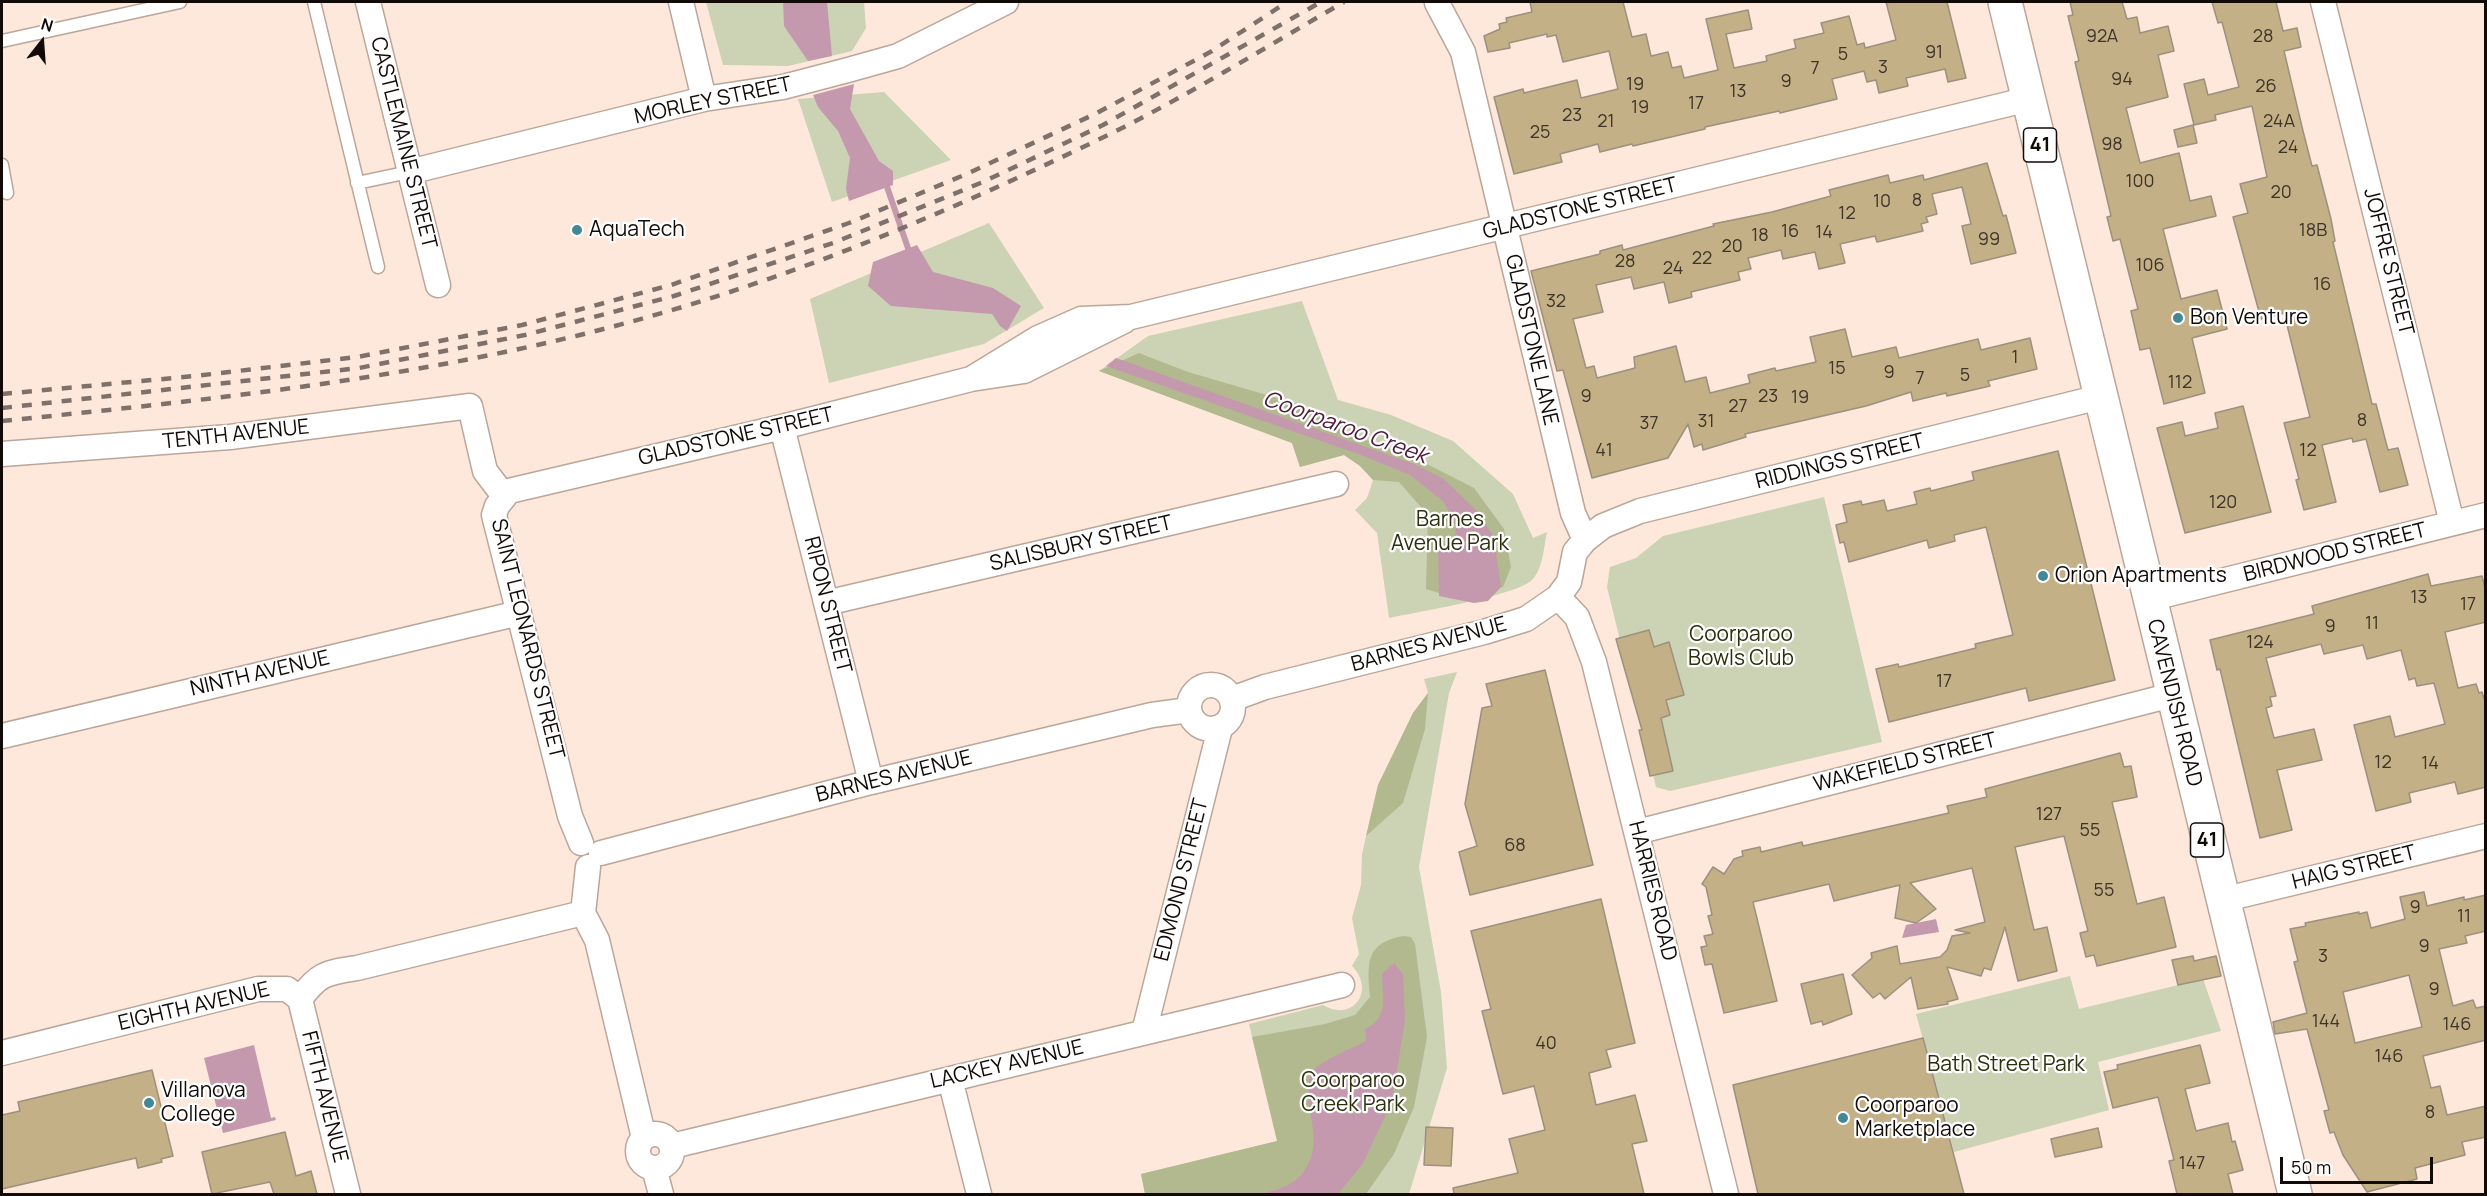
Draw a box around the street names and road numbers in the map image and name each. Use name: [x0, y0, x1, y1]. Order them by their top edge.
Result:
street label: CASTLEMAINE STREET: [364, 35, 442, 251]
street label: MORLEY STREET: [632, 72, 794, 130]
road number: 41: [2024, 128, 2056, 162]
street label: GLADSTONE STREET: [1480, 173, 1680, 245]
street label: JOFFRE STREET: [2358, 186, 2418, 338]
street label: GLADSTONE LANE: [1499, 252, 1563, 428]
street label: GLADSTONE STREET: [636, 402, 836, 472]
street label: TENTH AVENUE: [161, 415, 311, 455]
street label: RIDDINGS STREET: [1753, 429, 1927, 495]
street label: SALISBURY STREET: [987, 511, 1175, 577]
street label: SAINT LEONARDS STREET: [485, 516, 569, 762]
street label: BIRDWOOD STREET: [2241, 518, 2429, 588]
street label: RIPON STREET: [798, 534, 856, 676]
street label: BARNES AVENUE: [1349, 612, 1509, 678]
street label: CAVENDISH ROAD: [2141, 617, 2207, 789]
street label: NINTH AVENUE: [188, 646, 332, 702]
street label: WAKEFIELD STREET: [1811, 728, 1999, 798]
street label: BARNES AVENUE: [813, 745, 975, 809]
street label: EDMOND STREET: [1150, 796, 1214, 964]
street label: HARRIES ROAD: [1622, 819, 1682, 963]
road number: 41: [2190, 823, 2224, 857]
street label: HAIG STREET: [2289, 840, 2419, 896]
street label: EIGHTH AVENUE: [116, 977, 272, 1037]
street label: FIFTH AVENUE: [295, 1029, 353, 1165]
street label: LACKEY AVENUE: [928, 1035, 1086, 1095]

